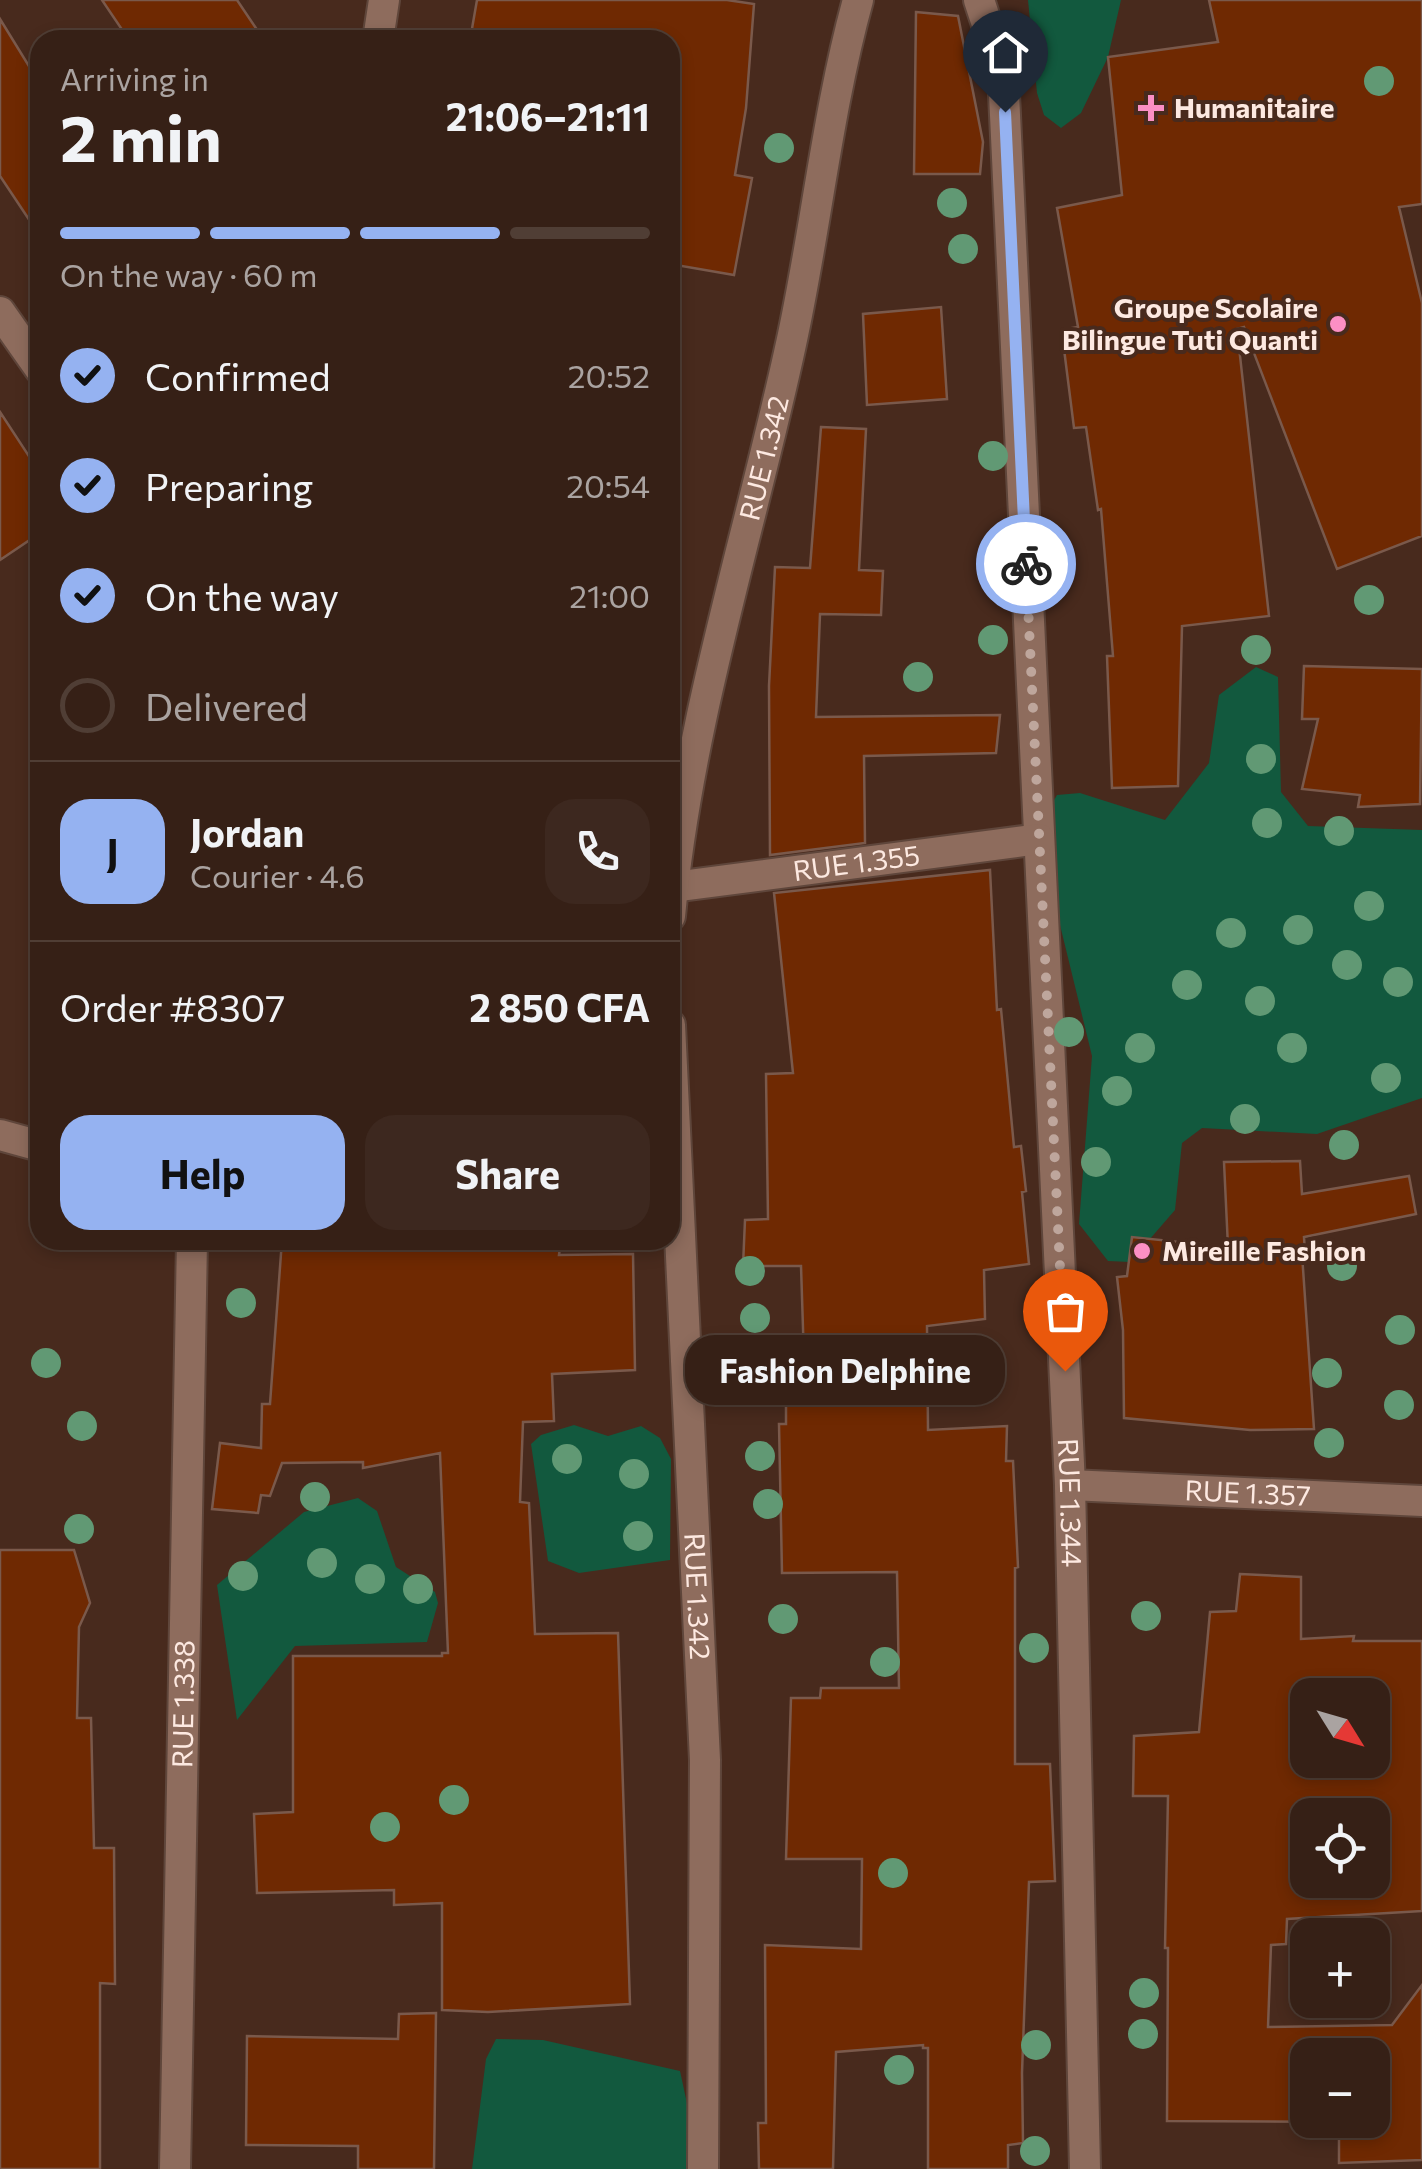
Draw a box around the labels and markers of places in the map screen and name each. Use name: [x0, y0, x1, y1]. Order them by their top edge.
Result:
pin: [963, 10, 1048, 113]
place label: Humanitaire: [1174, 90, 1334, 124]
marker: Humanitaire: [1138, 95, 1164, 121]
place label: Groupe Scolaire Bilingue Tuti Quanti: [1062, 290, 1318, 356]
marker: Groupe Scolaire Bilingue Tuti Quanti: [1327, 313, 1349, 335]
place label: Mireille Fashion: [1162, 1233, 1366, 1267]
marker: Mireille Fashion: [1131, 1240, 1153, 1262]
pin: [1023, 1269, 1108, 1372]
callout: Fashion Delphine: [685, 1336, 1005, 1406]

